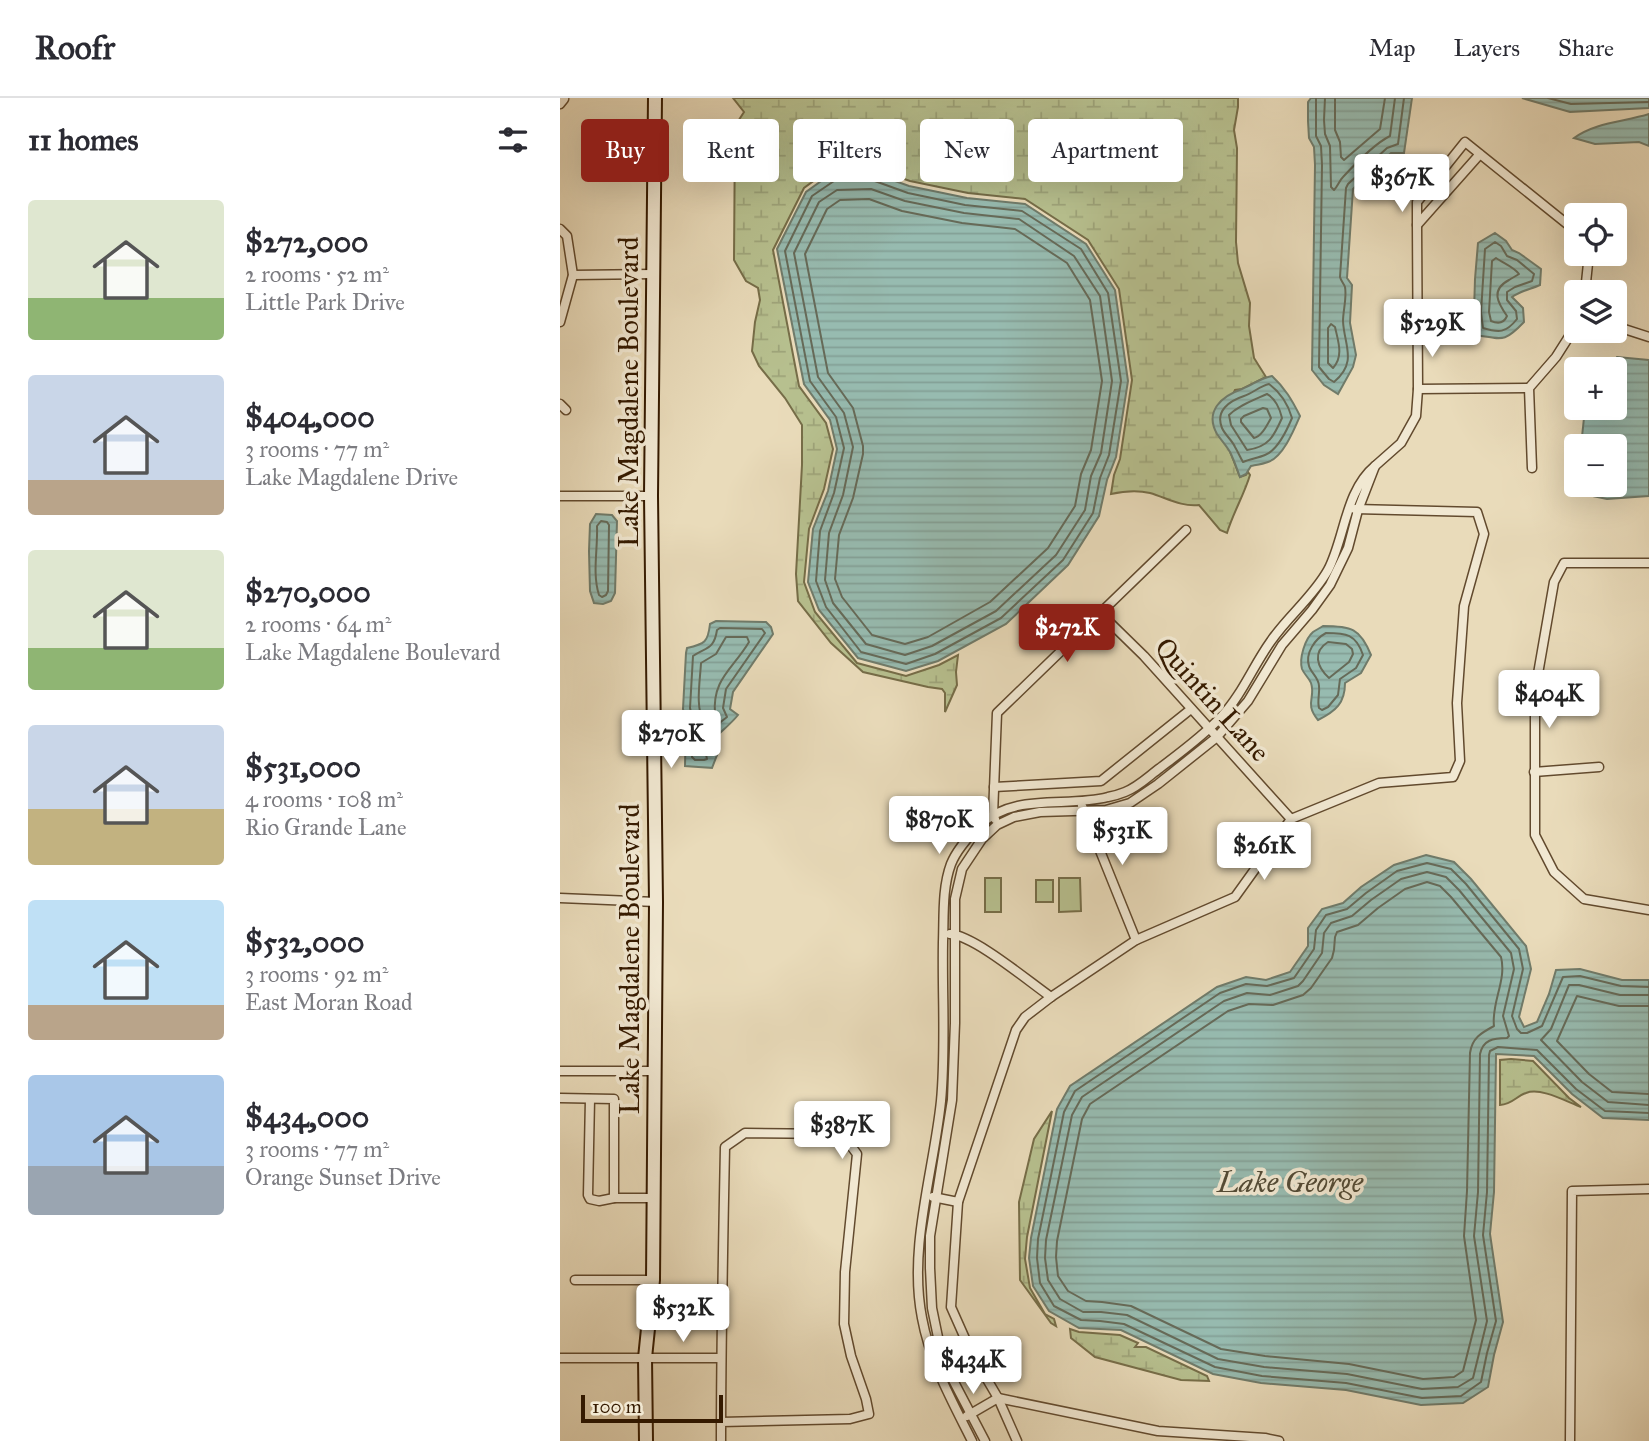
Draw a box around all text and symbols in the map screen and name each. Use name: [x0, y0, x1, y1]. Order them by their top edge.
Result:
text: Roofr: [35, 28, 115, 68]
text: Map: [1369, 33, 1416, 63]
text: Layers: [1454, 33, 1520, 63]
text: Share: [1558, 33, 1614, 63]
chip: Buy: [581, 119, 669, 182]
chip: Rent: [683, 119, 779, 182]
chip: Filters: [793, 119, 906, 182]
chip: New: [920, 119, 1014, 182]
chip: Apartment: [1028, 119, 1183, 182]
icon: filters: [494, 121, 532, 159]
text: 11 homes: [28, 122, 139, 158]
pin: $367K: [1353, 155, 1451, 214]
text: $367K: [1370, 163, 1434, 191]
map controls: [1564, 203, 1627, 497]
button: locate: [1564, 203, 1627, 266]
text: $272,000: [245, 224, 369, 260]
icon: home: [84, 228, 168, 312]
street label: Lake Magdalene Boulevard: [611, 237, 646, 547]
text: 2 rooms · 52 m²: [245, 260, 389, 288]
button: layers: [1564, 280, 1627, 343]
text: Little Park Drive: [245, 288, 405, 316]
pin: $529K: [1383, 300, 1481, 359]
text: $529K: [1400, 308, 1464, 336]
button: +: [1564, 357, 1627, 420]
text: $404,000: [245, 399, 375, 435]
icon: home: [84, 403, 168, 487]
button: −: [1564, 434, 1627, 497]
text: 3 rooms · 77 m²: [245, 435, 389, 463]
text: Lake Magdalene Drive: [245, 463, 458, 491]
text: $270,000: [245, 574, 371, 610]
icon: home: [84, 578, 168, 662]
pin: $272K: [1018, 604, 1116, 664]
text: 2 rooms · 64 m²: [245, 610, 391, 638]
text: $272K: [1035, 613, 1099, 641]
street label: Quintin Lane: [1148, 630, 1278, 769]
text: Lake Magdalene Boulevard: [245, 638, 500, 666]
pin: $404K: [1500, 670, 1598, 730]
text: $404K: [1514, 679, 1584, 707]
pin: $270K: [622, 710, 720, 770]
text: $270K: [638, 719, 704, 747]
text: $531,000: [245, 749, 361, 785]
icon: home: [84, 753, 168, 837]
text: 4 rooms · 108 m²: [245, 785, 403, 813]
pin: $870K: [890, 796, 988, 856]
street label: Lake Magdalene Boulevard: [612, 804, 647, 1114]
text: $870K: [905, 805, 973, 833]
pin: $531K: [1073, 808, 1171, 867]
text: Rio Grande Lane: [245, 813, 407, 841]
text: $531K: [1092, 816, 1152, 844]
pin: $261K: [1215, 822, 1313, 882]
text: $261K: [1233, 831, 1295, 859]
text: $532,000: [245, 924, 365, 960]
icon: home: [84, 928, 168, 1012]
text: 3 rooms · 92 m²: [245, 960, 388, 988]
text: East Moran Road: [245, 988, 413, 1016]
text: $434,000: [245, 1099, 369, 1135]
pin: $387K: [793, 1102, 891, 1161]
icon: home: [84, 1103, 168, 1187]
text: $387K: [810, 1110, 874, 1138]
text: 3 rooms · 77 m²: [245, 1135, 389, 1163]
text: Orange Sunset Drive: [245, 1163, 441, 1191]
water label: Lake George: [1215, 1164, 1364, 1200]
pin: $532K: [634, 1284, 732, 1344]
text: $532K: [652, 1293, 714, 1321]
pin: $434K: [924, 1336, 1022, 1396]
text: $434K: [941, 1345, 1005, 1373]
scale bar: [581, 1392, 723, 1424]
text: 100 m: [592, 1395, 642, 1418]

